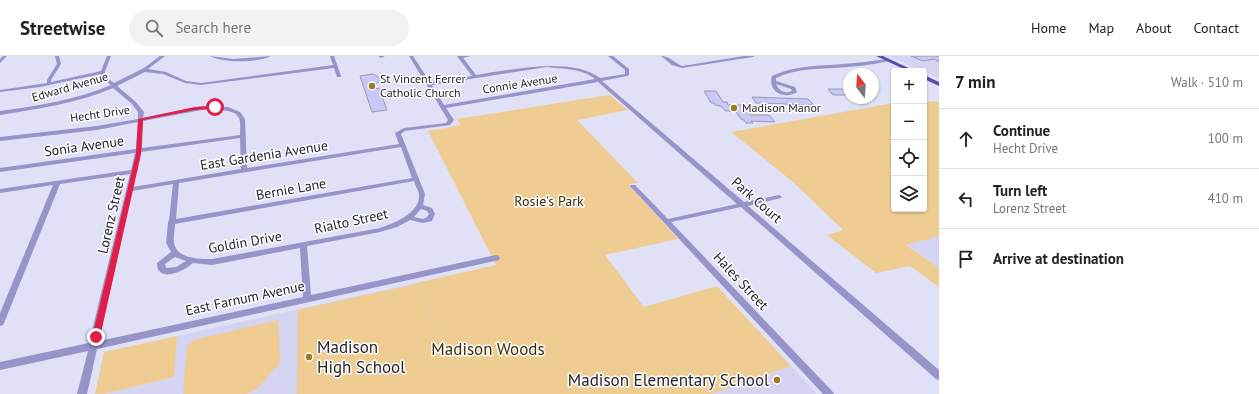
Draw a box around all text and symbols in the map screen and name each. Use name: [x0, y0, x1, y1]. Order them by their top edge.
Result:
search box: [129, 10, 409, 46]
text: Streetwise: [20, 16, 105, 40]
icon: search: [143, 17, 165, 39]
text: Search here: [175, 18, 251, 37]
text: Home: [1031, 19, 1066, 37]
text: Map: [1088, 19, 1114, 37]
text: About: [1136, 19, 1172, 37]
text: Contact: [1194, 19, 1239, 37]
street label: Edward Avenue: [30, 68, 110, 105]
north arrow: [843, 68, 879, 104]
map controls: [891, 68, 927, 212]
button: +: [891, 68, 927, 104]
street label: Connie Avenue: [481, 70, 558, 97]
place label: St Vincent Ferrer Catholic Church: [380, 71, 466, 100]
text: 7 min: [955, 71, 996, 93]
text: Walk · 510 m: [1171, 74, 1243, 91]
marker: St Vincent Ferrer Catholic Church: [367, 81, 377, 91]
route start: [206, 98, 224, 116]
place label: Madison Manor: [742, 100, 821, 115]
street label: Hecht Drive: [69, 102, 131, 125]
marker: Madison Manor: [729, 103, 739, 113]
button: −: [891, 104, 927, 140]
text: Continue: [993, 121, 1050, 140]
icon: ahead: [955, 128, 977, 150]
text: 100 m: [1208, 130, 1243, 147]
street label: Sonia Avenue: [43, 131, 125, 161]
street label: East Gardenia Avenue: [199, 136, 329, 174]
button: locate: [891, 140, 927, 176]
text: Hecht Drive: [993, 140, 1058, 157]
street label: Park Court: [728, 173, 786, 227]
street label: Lorenz Street: [93, 174, 129, 255]
street label: Bernie Lane: [254, 174, 328, 204]
button: layers: [891, 176, 927, 212]
text: Turn left: [993, 181, 1047, 200]
icon: left: [955, 188, 977, 210]
text: 410 m: [1208, 190, 1243, 207]
park label: Rosie's Park: [514, 192, 584, 210]
text: Lorenz Street: [993, 200, 1066, 217]
street label: Rialto Street: [313, 204, 390, 238]
street label: Goldin Drive: [207, 227, 283, 257]
street label: Hales Street: [710, 248, 773, 314]
icon: arrive: [955, 248, 977, 270]
text: Arrive at destination: [993, 249, 1124, 268]
street label: East Farnum Avenue: [184, 277, 306, 319]
route end: [87, 328, 105, 346]
place label: Madison High School: [317, 336, 405, 378]
park label: Madison Woods: [431, 338, 545, 360]
marker: Madison High School: [304, 352, 314, 362]
place label: Madison Elementary School: [568, 369, 769, 391]
marker: Madison Elementary School: [772, 375, 782, 385]

